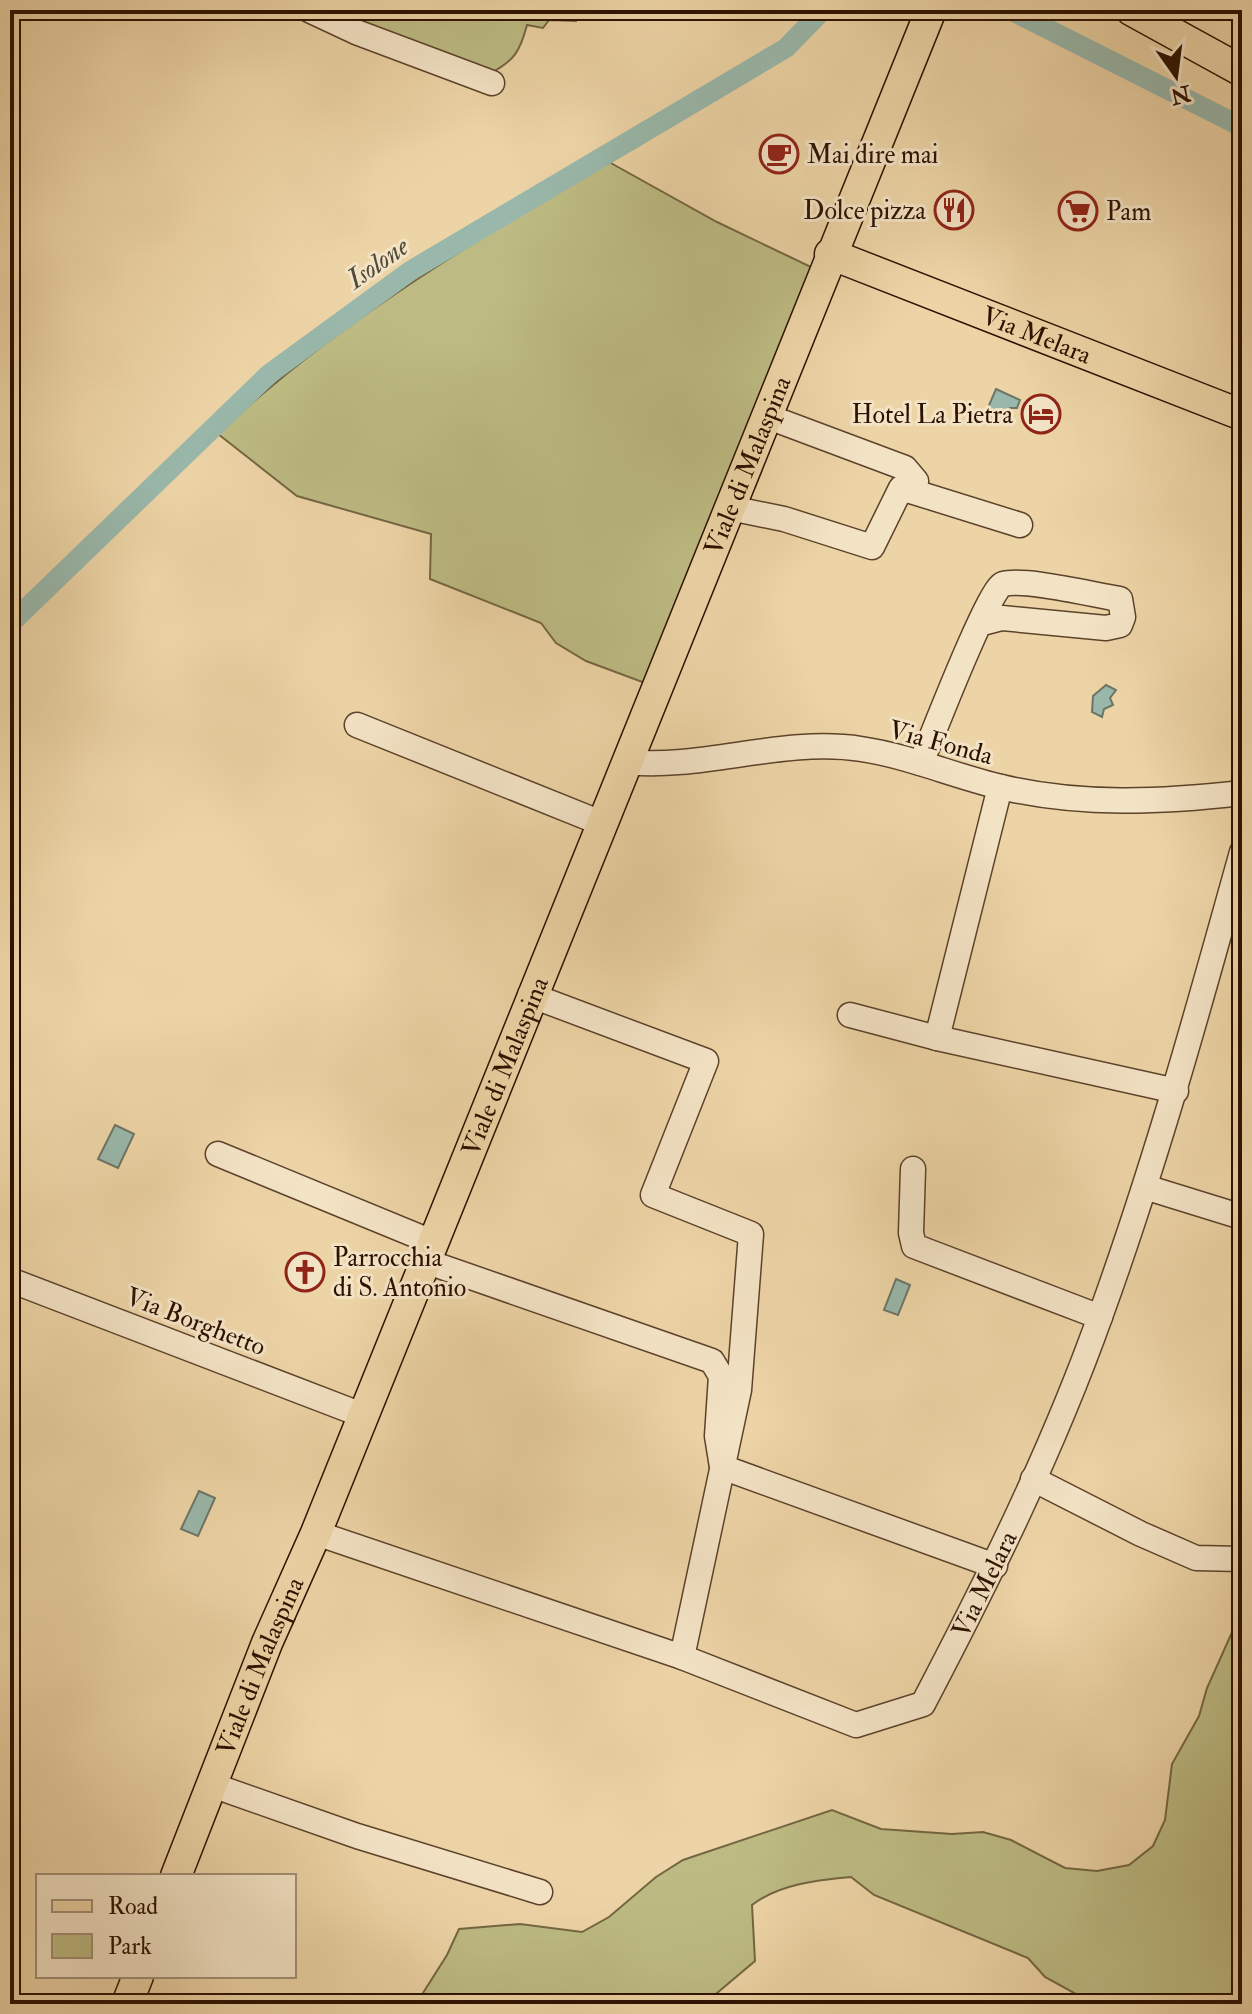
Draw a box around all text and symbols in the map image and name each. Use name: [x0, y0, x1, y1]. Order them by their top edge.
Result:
north arrow: [1136, 36, 1216, 116]
text: N: [1167, 78, 1195, 110]
cafe icon: Mai dire mai: [758, 133, 800, 175]
place label: Mai dire mai: [807, 139, 939, 171]
restaurant icon: Dolce pizza: [933, 189, 975, 231]
supermarket icon: Pam: [1057, 190, 1099, 232]
place label: Dolce pizza: [803, 195, 926, 228]
place label: Pam: [1106, 196, 1151, 228]
water label: Isolone: [338, 229, 416, 298]
street label: Via Melara: [977, 300, 1096, 372]
street label: Viale di Malaspina: [698, 371, 799, 560]
hotel icon: Hotel La Pietra: [1020, 393, 1062, 435]
place label: Hotel La Pietra: [852, 399, 1013, 431]
street label: Via Fonda: [885, 714, 997, 772]
street label: Viale di Malaspina: [455, 972, 556, 1161]
place label: Parrocchia di S. Antonio: [333, 1242, 466, 1304]
church icon: Parrocchia di S. Antonio: [284, 1251, 326, 1293]
street label: Via Borghetto: [121, 1281, 270, 1363]
street label: Via Melara: [945, 1526, 1025, 1643]
street label: Viale di Malaspina: [210, 1572, 312, 1760]
legend: [36, 1874, 296, 1978]
text: Road: [108, 1891, 158, 1922]
text: Park: [108, 1931, 152, 1962]

